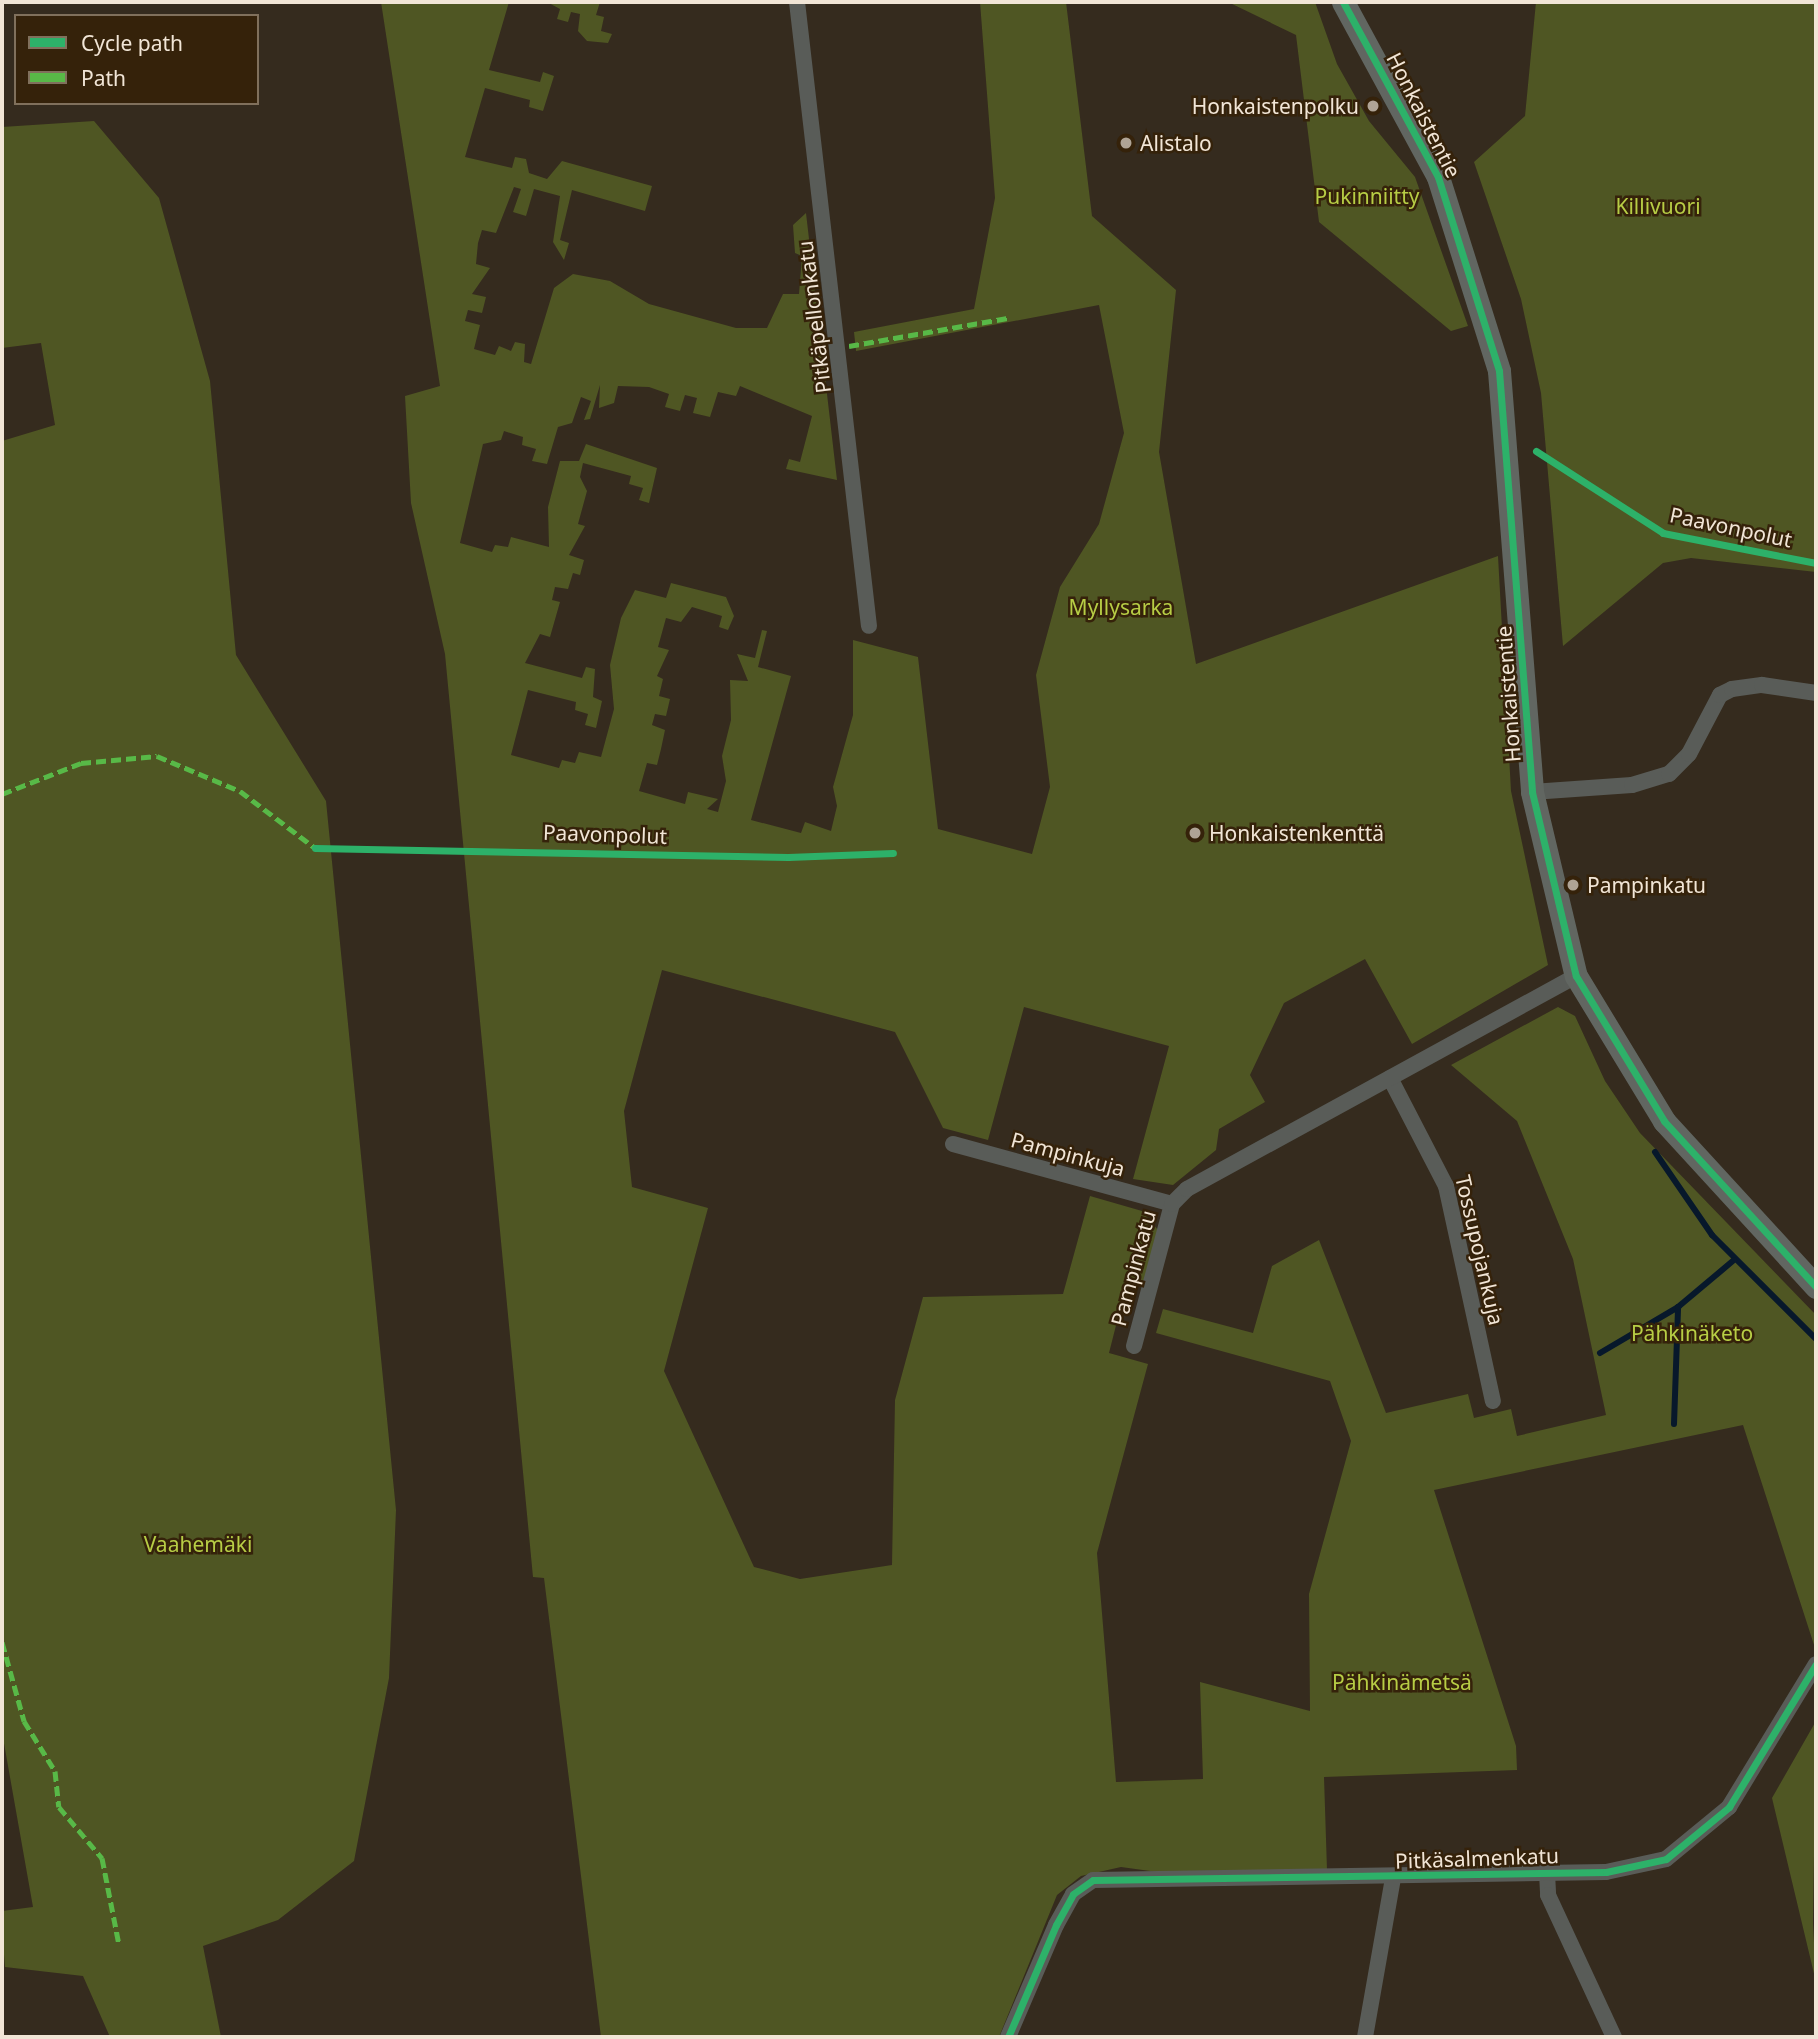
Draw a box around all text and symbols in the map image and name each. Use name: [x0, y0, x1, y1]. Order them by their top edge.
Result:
legend: [14, 14, 259, 105]
text: Cycle path: [81, 29, 183, 57]
street label: Honkaistentie: [1382, 48, 1466, 182]
text: Path: [81, 64, 126, 92]
place label: Honkaistenpolku: [1192, 93, 1359, 119]
marker: Honkaistenpolku: [1365, 98, 1381, 114]
place label: Alistalo: [1140, 130, 1212, 156]
marker: Alistalo: [1118, 135, 1134, 151]
park label: Pukinniitty: [1315, 183, 1419, 209]
park label: Killivuori: [1615, 193, 1701, 219]
street label: Pitkäpellonkatu: [792, 239, 836, 395]
street label: Paavonpolut: [1668, 502, 1794, 552]
park label: Myllysarka: [1069, 594, 1173, 620]
street label: Honkaistentie: [1491, 625, 1525, 763]
street label: Paavonpolut: [542, 819, 668, 849]
place label: Honkaistenkenttä: [1209, 820, 1384, 846]
marker: Honkaistenkenttä: [1187, 825, 1203, 841]
place label: Pampinkatu: [1587, 872, 1706, 898]
marker: Pampinkatu: [1565, 877, 1581, 893]
street label: Pampinkuja: [1008, 1127, 1128, 1181]
street label: Tossupojankuja: [1450, 1173, 1510, 1327]
street label: Pampinkatu: [1105, 1207, 1161, 1329]
park label: Pähkinäketo: [1631, 1320, 1753, 1346]
park label: Vaahemäki: [144, 1531, 252, 1557]
park label: Pähkinämetsä: [1332, 1669, 1472, 1695]
street label: Pitkäsalmenkatu: [1395, 1843, 1559, 1873]

